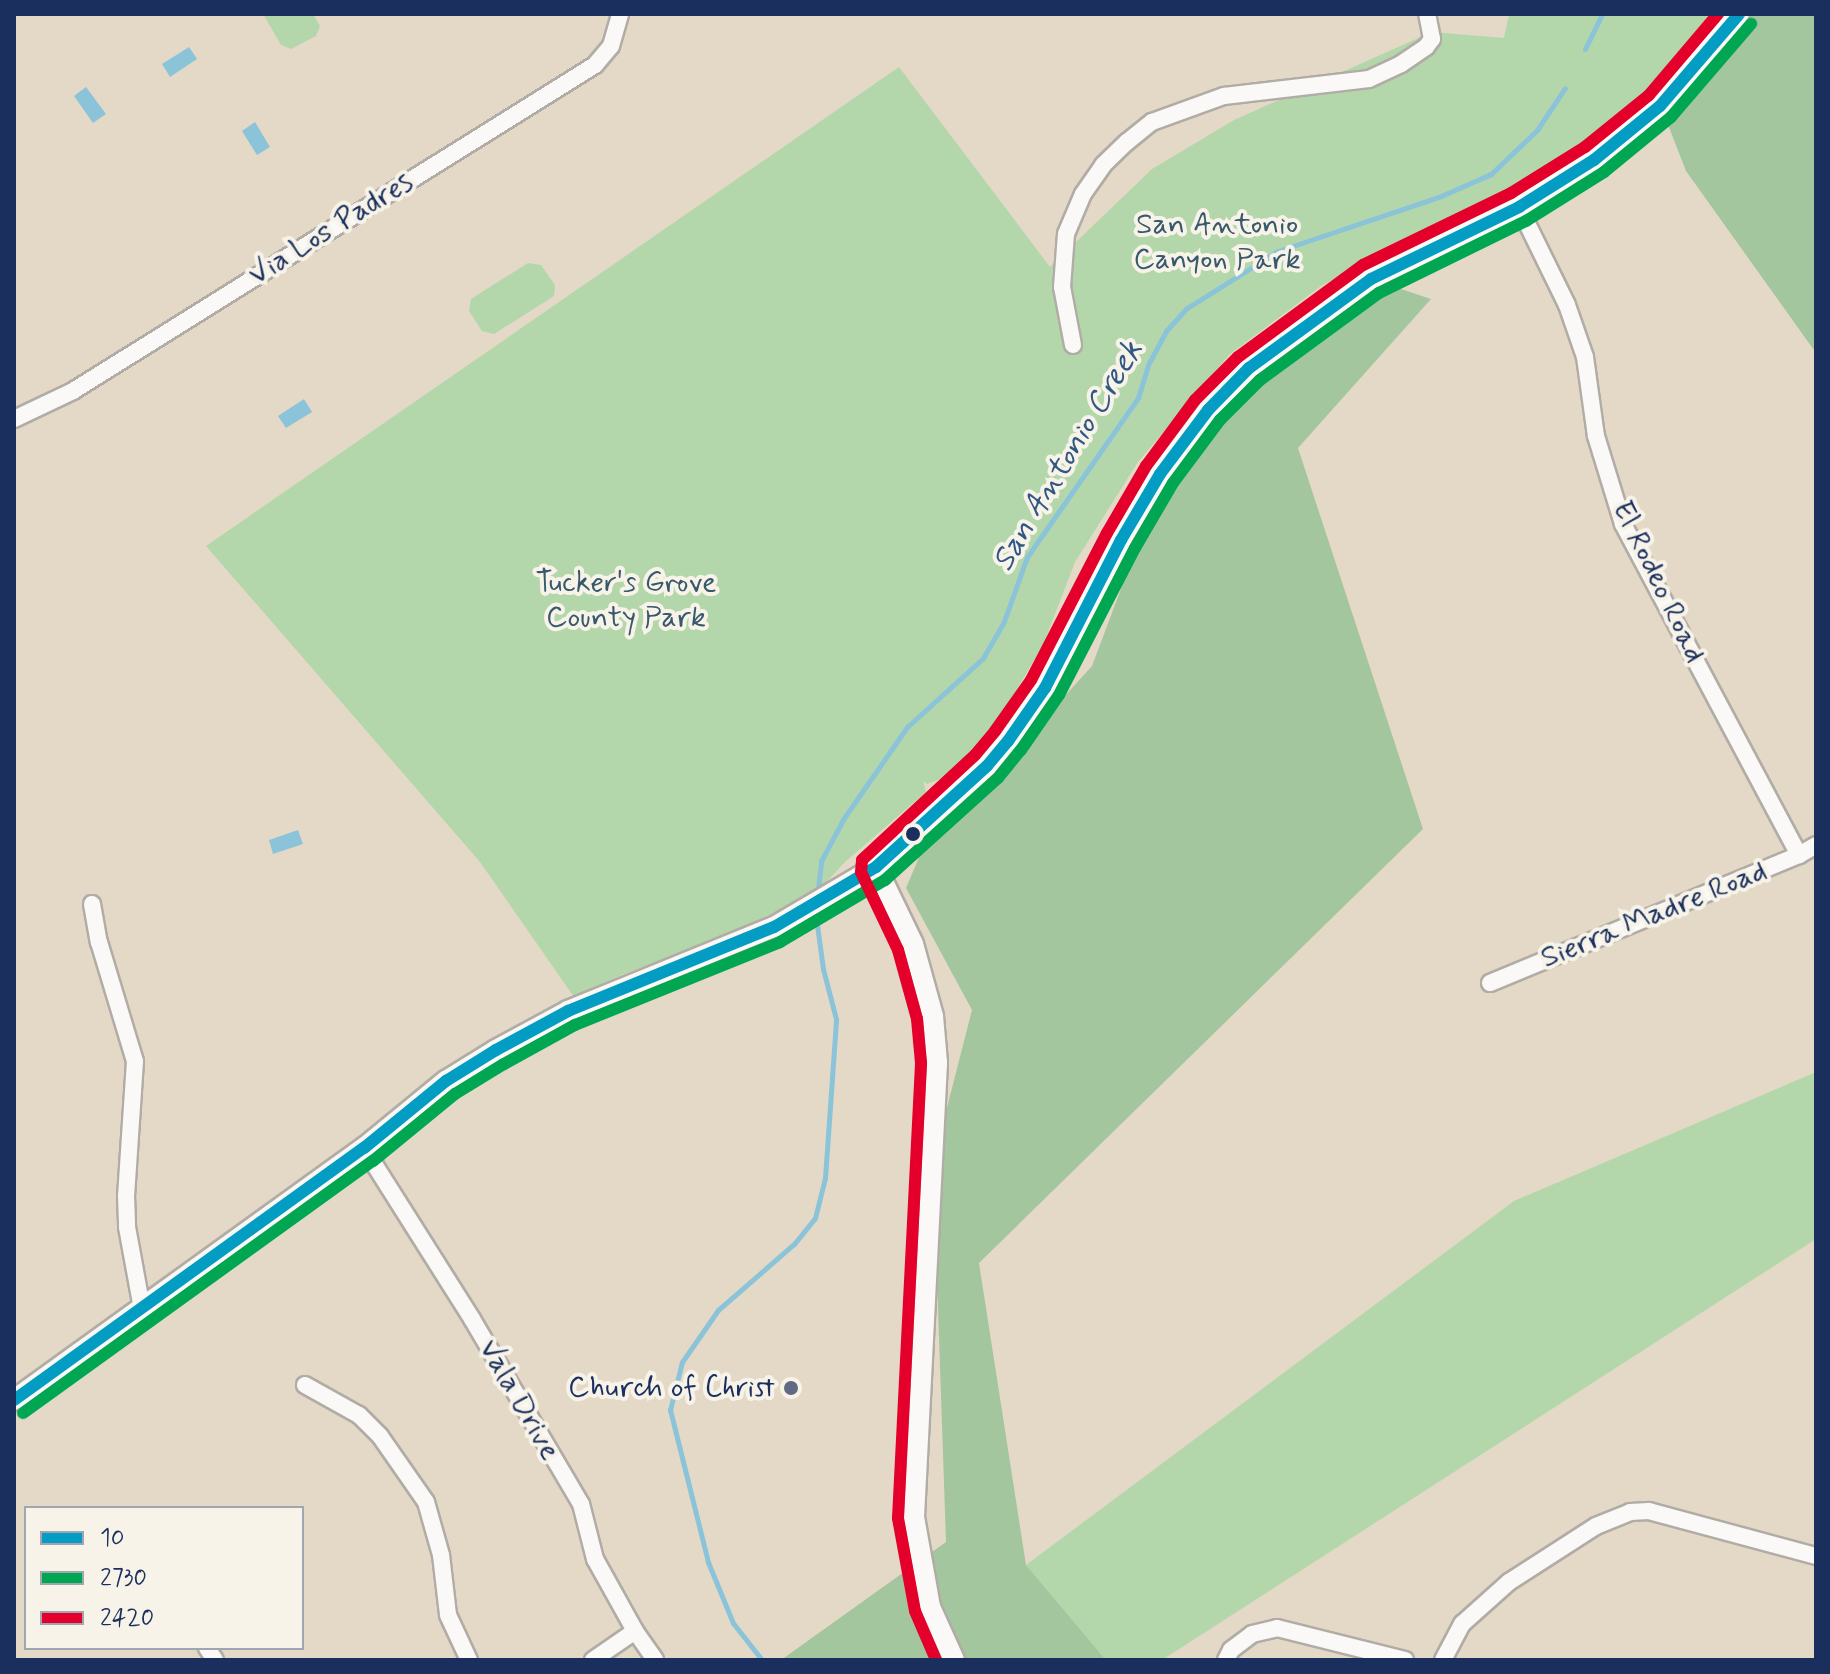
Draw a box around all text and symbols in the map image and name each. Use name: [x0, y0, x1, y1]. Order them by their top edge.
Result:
street label: Via Los Padres: [241, 163, 421, 295]
park label: San Antonio Canyon Park: [1136, 207, 1298, 278]
water label: San Antonio Creek: [986, 336, 1150, 576]
street label: El Rodeo Road: [1604, 497, 1712, 667]
park label: Tucker's Grove County Park: [536, 565, 716, 636]
unlabelled marker: [905, 826, 921, 842]
street label: Sierra Madre Road: [1535, 853, 1773, 977]
street label: Vala Drive: [471, 1335, 567, 1465]
place label: Church of Christ: [560, 1370, 775, 1406]
marker: Church of Christ: [782, 1379, 800, 1397]
legend: [24, 1506, 304, 1650]
text: 10: [100, 1523, 124, 1554]
text: 2730: [100, 1563, 147, 1594]
text: 2420: [100, 1603, 154, 1634]

